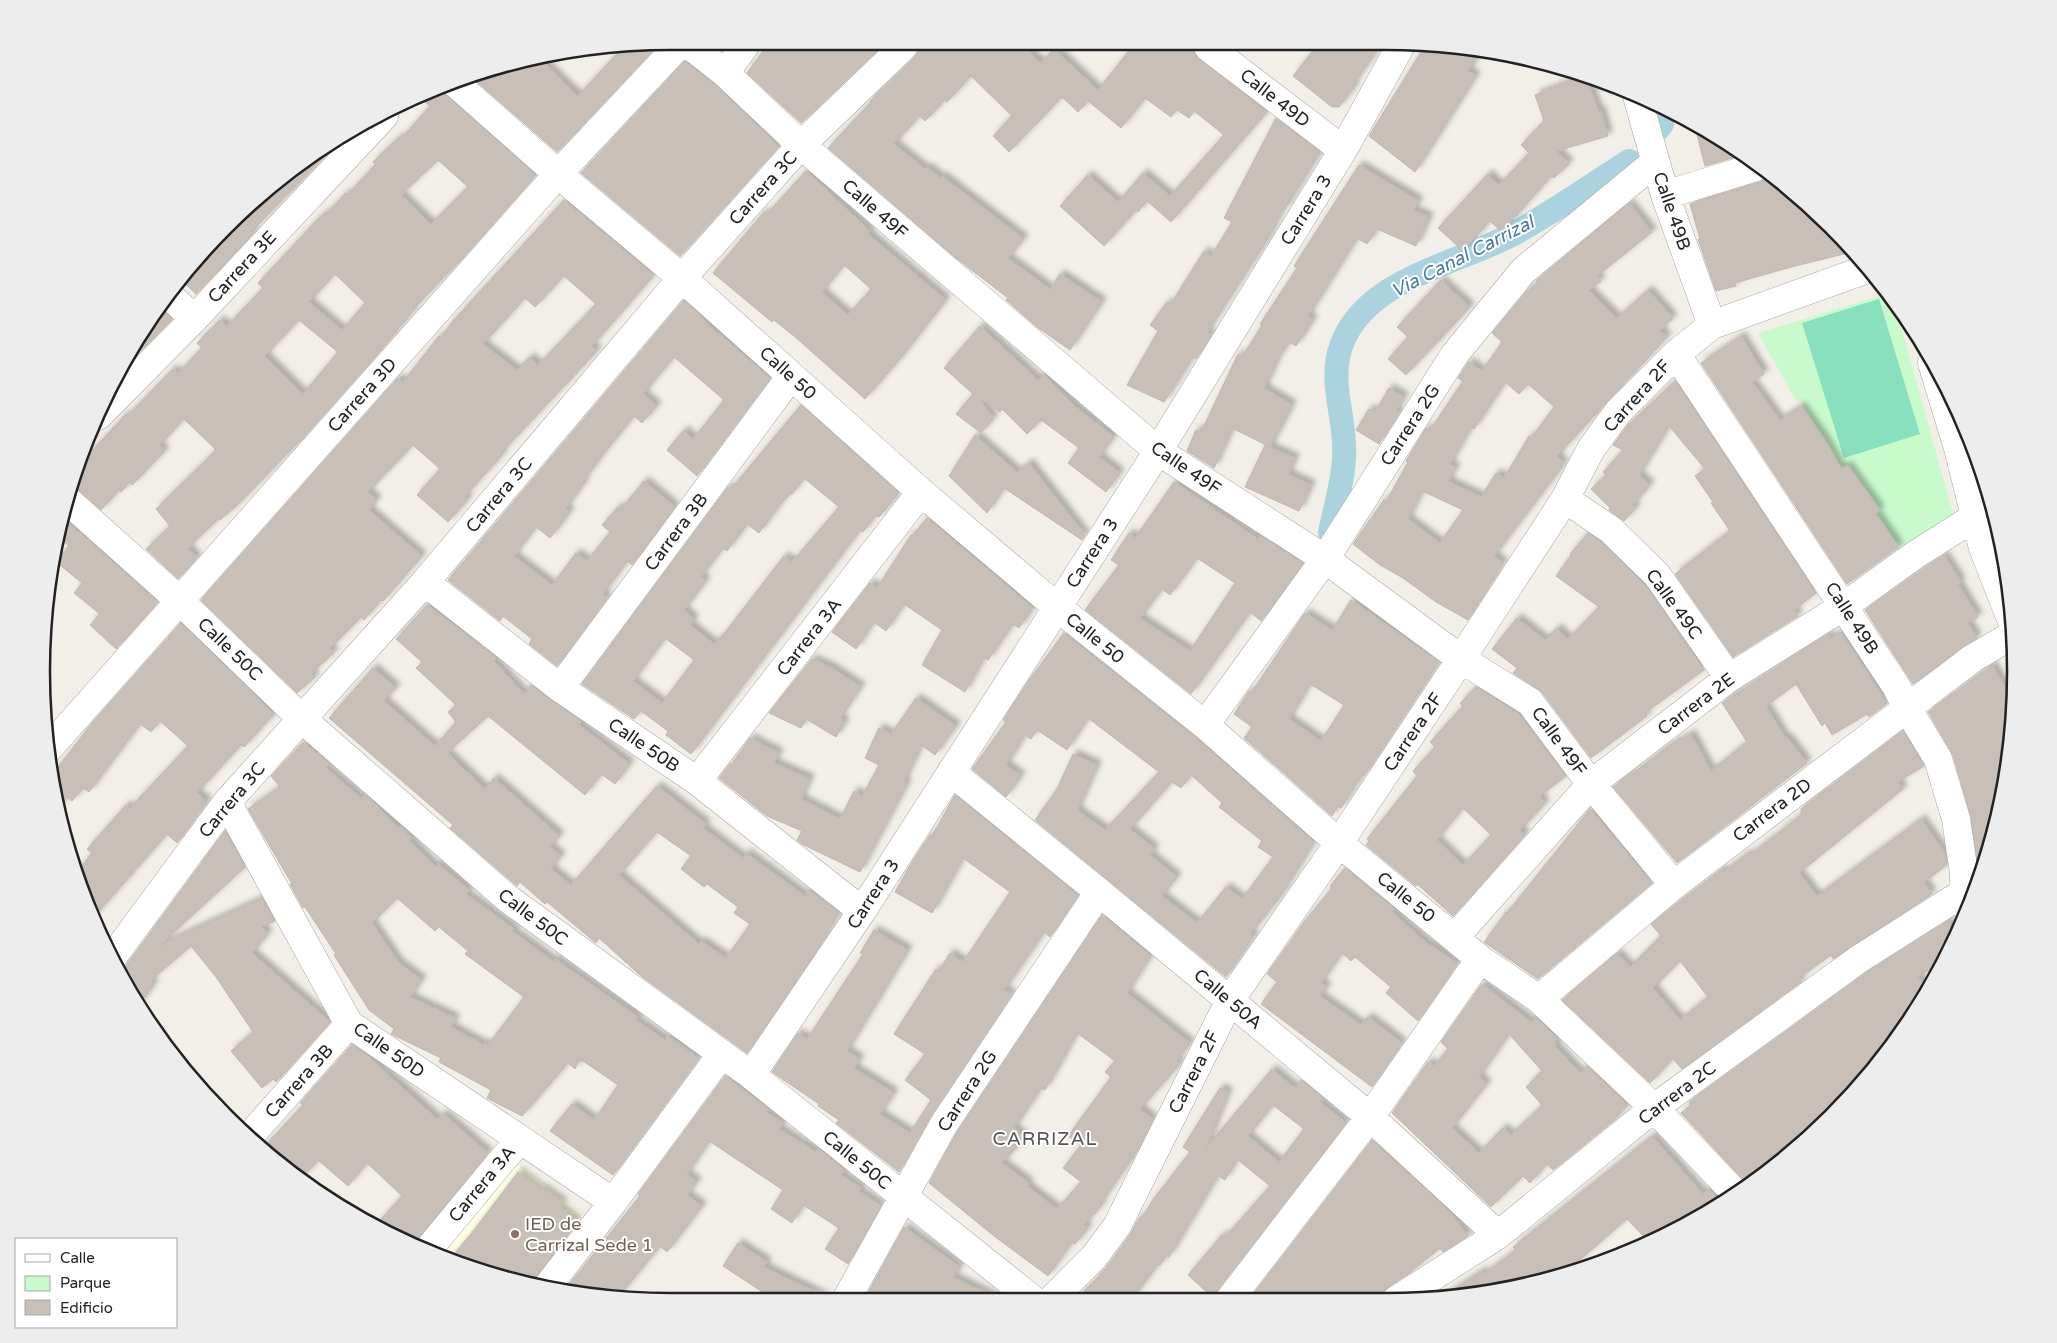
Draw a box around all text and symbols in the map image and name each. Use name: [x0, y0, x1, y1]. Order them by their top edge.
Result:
street label: Calle 49D: [1236, 64, 1314, 132]
street label: Carrera 3C: [724, 147, 802, 229]
street label: Calle 49B: [1648, 169, 1696, 253]
street label: Carrera 3: [1276, 171, 1336, 249]
street label: Calle 49F: [838, 174, 912, 244]
water label: Via Canal Carrizal: [1387, 210, 1539, 302]
street label: Carrera 3E: [203, 226, 281, 308]
street label: Calle 50: [755, 342, 821, 404]
street label: Carrera 3D: [323, 353, 401, 437]
street label: Carrera 2F: [1599, 355, 1675, 437]
street label: Carrera 2G: [1375, 380, 1445, 470]
street label: Calle 49F: [1147, 437, 1225, 500]
street label: Carrera 3C: [461, 453, 537, 537]
street label: Carrera 3B: [640, 489, 712, 575]
street label: Carrera 3: [1061, 514, 1123, 592]
street label: Calle 49C: [1641, 565, 1707, 643]
street label: Calle 49B: [1821, 578, 1883, 658]
street label: Carrera 3A: [772, 594, 846, 680]
street label: Calle 50: [1061, 608, 1129, 668]
street label: Calle 50C: [193, 613, 267, 685]
street label: Carrera 2E: [1653, 668, 1739, 740]
street label: Carrera 2F: [1379, 688, 1447, 776]
street label: Calle 49F: [1527, 702, 1591, 780]
street label: Calle 50B: [604, 713, 684, 777]
street label: Carrera 3C: [194, 758, 270, 842]
street label: Carrera 2D: [1728, 773, 1816, 847]
street label: Carrera 3: [842, 855, 904, 933]
street label: Calle 50: [1372, 867, 1440, 927]
street label: Calle 50C: [494, 884, 572, 950]
street label: Calle 50A: [1189, 964, 1267, 1034]
street label: Calle 50D: [349, 1017, 429, 1083]
street label: Carrera 2F: [1164, 1027, 1224, 1117]
street label: Carrera 3B: [260, 1040, 338, 1122]
street label: Carrera 2G: [932, 1046, 1002, 1136]
street label: Carrera 2C: [1634, 1057, 1720, 1129]
street label: Calle 50C: [818, 1126, 896, 1194]
district label: CARRIZAL: [992, 1128, 1098, 1150]
street label: Carrera 3A: [444, 1141, 520, 1227]
place label: IED de Carrizal Sede 1: [525, 1213, 653, 1256]
marker: IED de Carrizal Sede 1: [509, 1228, 521, 1240]
legend: [15, 1238, 178, 1328]
text: Calle: [60, 1249, 95, 1267]
text: Parque: [60, 1274, 111, 1292]
text: Edificio: [60, 1299, 113, 1317]

